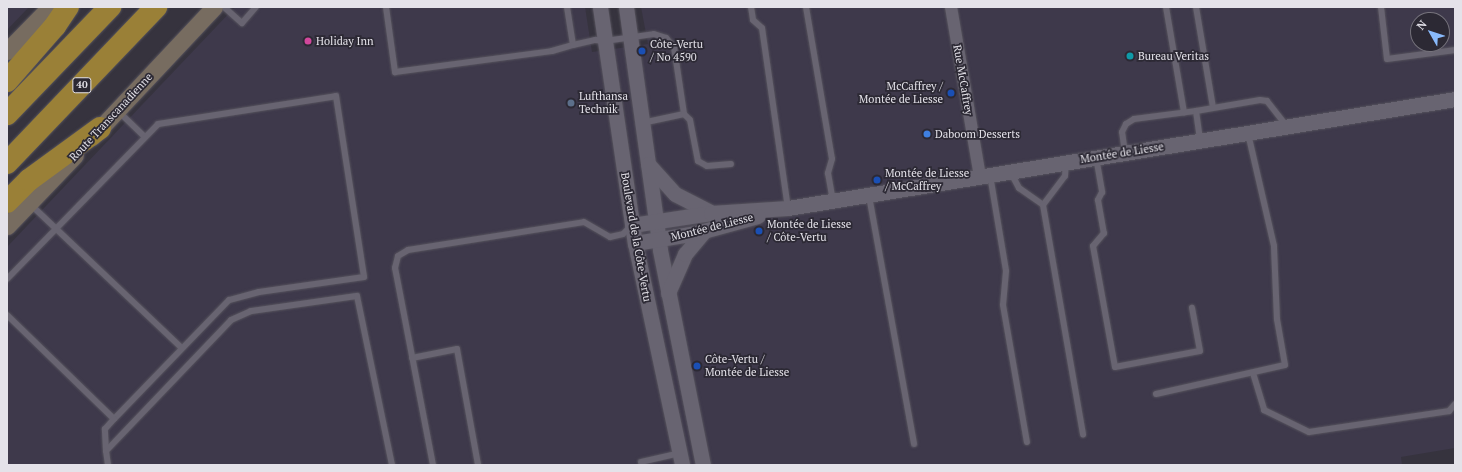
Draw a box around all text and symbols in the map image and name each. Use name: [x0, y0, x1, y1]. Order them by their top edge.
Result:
north arrow: [1410, 12, 1450, 52]
text: N: [1413, 17, 1430, 33]
place label: Holiday Inn: [316, 34, 374, 48]
marker: Holiday Inn: [303, 36, 313, 46]
place label: Côte-Vertu / No 4590: [650, 38, 703, 64]
street label: Rue McCaffrey: [950, 44, 976, 116]
marker: Côte-Vertu / No 4590: [637, 46, 647, 56]
place label: Bureau Veritas: [1138, 49, 1209, 63]
marker: Bureau Veritas: [1125, 51, 1135, 61]
street label: Route Transcanadienne: [67, 70, 155, 164]
road number: 40: [72, 77, 92, 93]
place label: McCaffrey / Montée de Liesse: [859, 80, 943, 106]
marker: McCaffrey / Montée de Liesse: [946, 88, 956, 98]
place label: Lufthansa Technik: [579, 90, 628, 116]
marker: Lufthansa Technik: [566, 98, 576, 108]
place label: Daboom Desserts: [935, 127, 1020, 141]
marker: Daboom Desserts: [922, 129, 932, 139]
street label: Montée de Liesse: [1079, 140, 1165, 166]
place label: Montée de Liesse / McCaffrey: [885, 167, 969, 193]
street label: Boulevard de la Côte-Vertu: [618, 171, 654, 303]
marker: Montée de Liesse / McCaffrey: [872, 175, 882, 185]
street label: Montée de Liesse: [670, 210, 754, 244]
place label: Montée de Liesse / Côte-Vertu: [767, 218, 851, 244]
marker: Montée de Liesse / Côte-Vertu: [754, 226, 764, 236]
place label: Côte-Vertu / Montée de Liesse: [705, 353, 789, 379]
marker: Côte-Vertu / Montée de Liesse: [692, 361, 702, 371]

